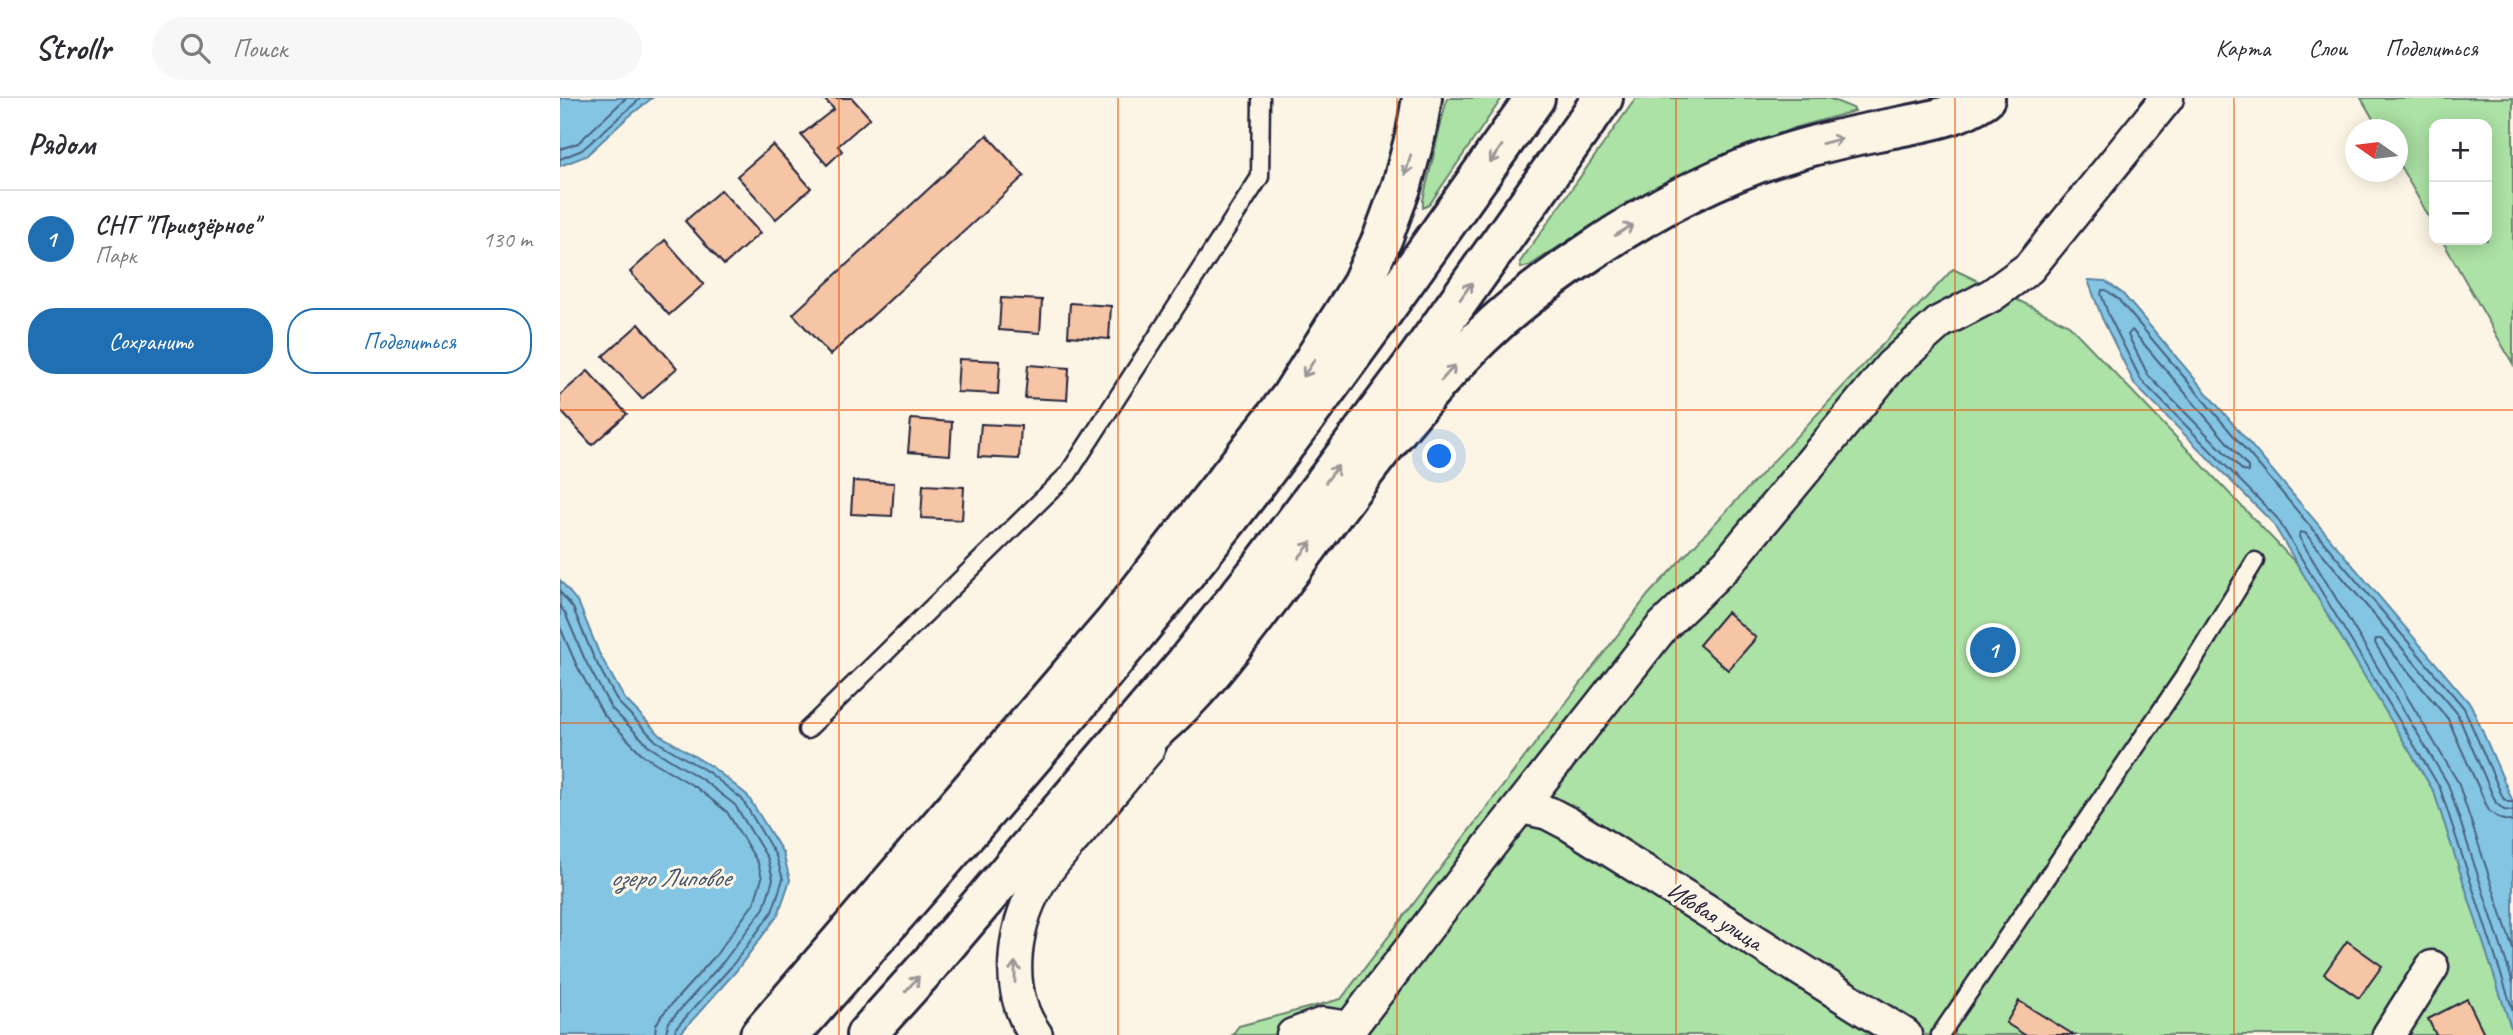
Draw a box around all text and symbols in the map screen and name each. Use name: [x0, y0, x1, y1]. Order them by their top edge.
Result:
search box: [152, 17, 642, 80]
text: Strollr: [35, 27, 110, 69]
icon: search: [176, 29, 214, 67]
text: Поиск: [232, 32, 287, 65]
text: Карта: [2216, 33, 2270, 63]
text: Слои: [2308, 33, 2347, 63]
text: Поделиться: [2385, 33, 2478, 63]
north arrow: [2345, 119, 2408, 182]
map controls: [2429, 119, 2492, 245]
button: +: [2429, 119, 2492, 182]
text: Рядом: [28, 125, 95, 163]
one-way arrow: [1820, 134, 1843, 147]
one-way arrow: [1489, 144, 1503, 163]
one-way arrow: [1401, 153, 1414, 175]
button: −: [2429, 182, 2492, 245]
text: СНТ "Приозёрное": [95, 208, 259, 241]
one-way arrow: [1613, 222, 1633, 236]
text: 1: [46, 225, 56, 254]
text: 130 m: [483, 225, 532, 254]
text: Парк: [95, 241, 136, 270]
one-way arrow: [1459, 282, 1473, 301]
button: Сохранить: [28, 308, 273, 374]
button: Поделиться: [287, 308, 532, 374]
one-way arrow: [1302, 358, 1316, 378]
one-way arrow: [1439, 365, 1456, 382]
your location: [1422, 439, 1456, 473]
one-way arrow: [1324, 465, 1339, 484]
one-way arrow: [1298, 541, 1313, 560]
pin: 1: [1970, 624, 2016, 676]
water label: озеро Липовое: [610, 861, 734, 894]
street label: Ивовая улица: [1662, 875, 1770, 958]
one-way arrow: [1009, 961, 1022, 984]
one-way arrow: [904, 975, 920, 993]

